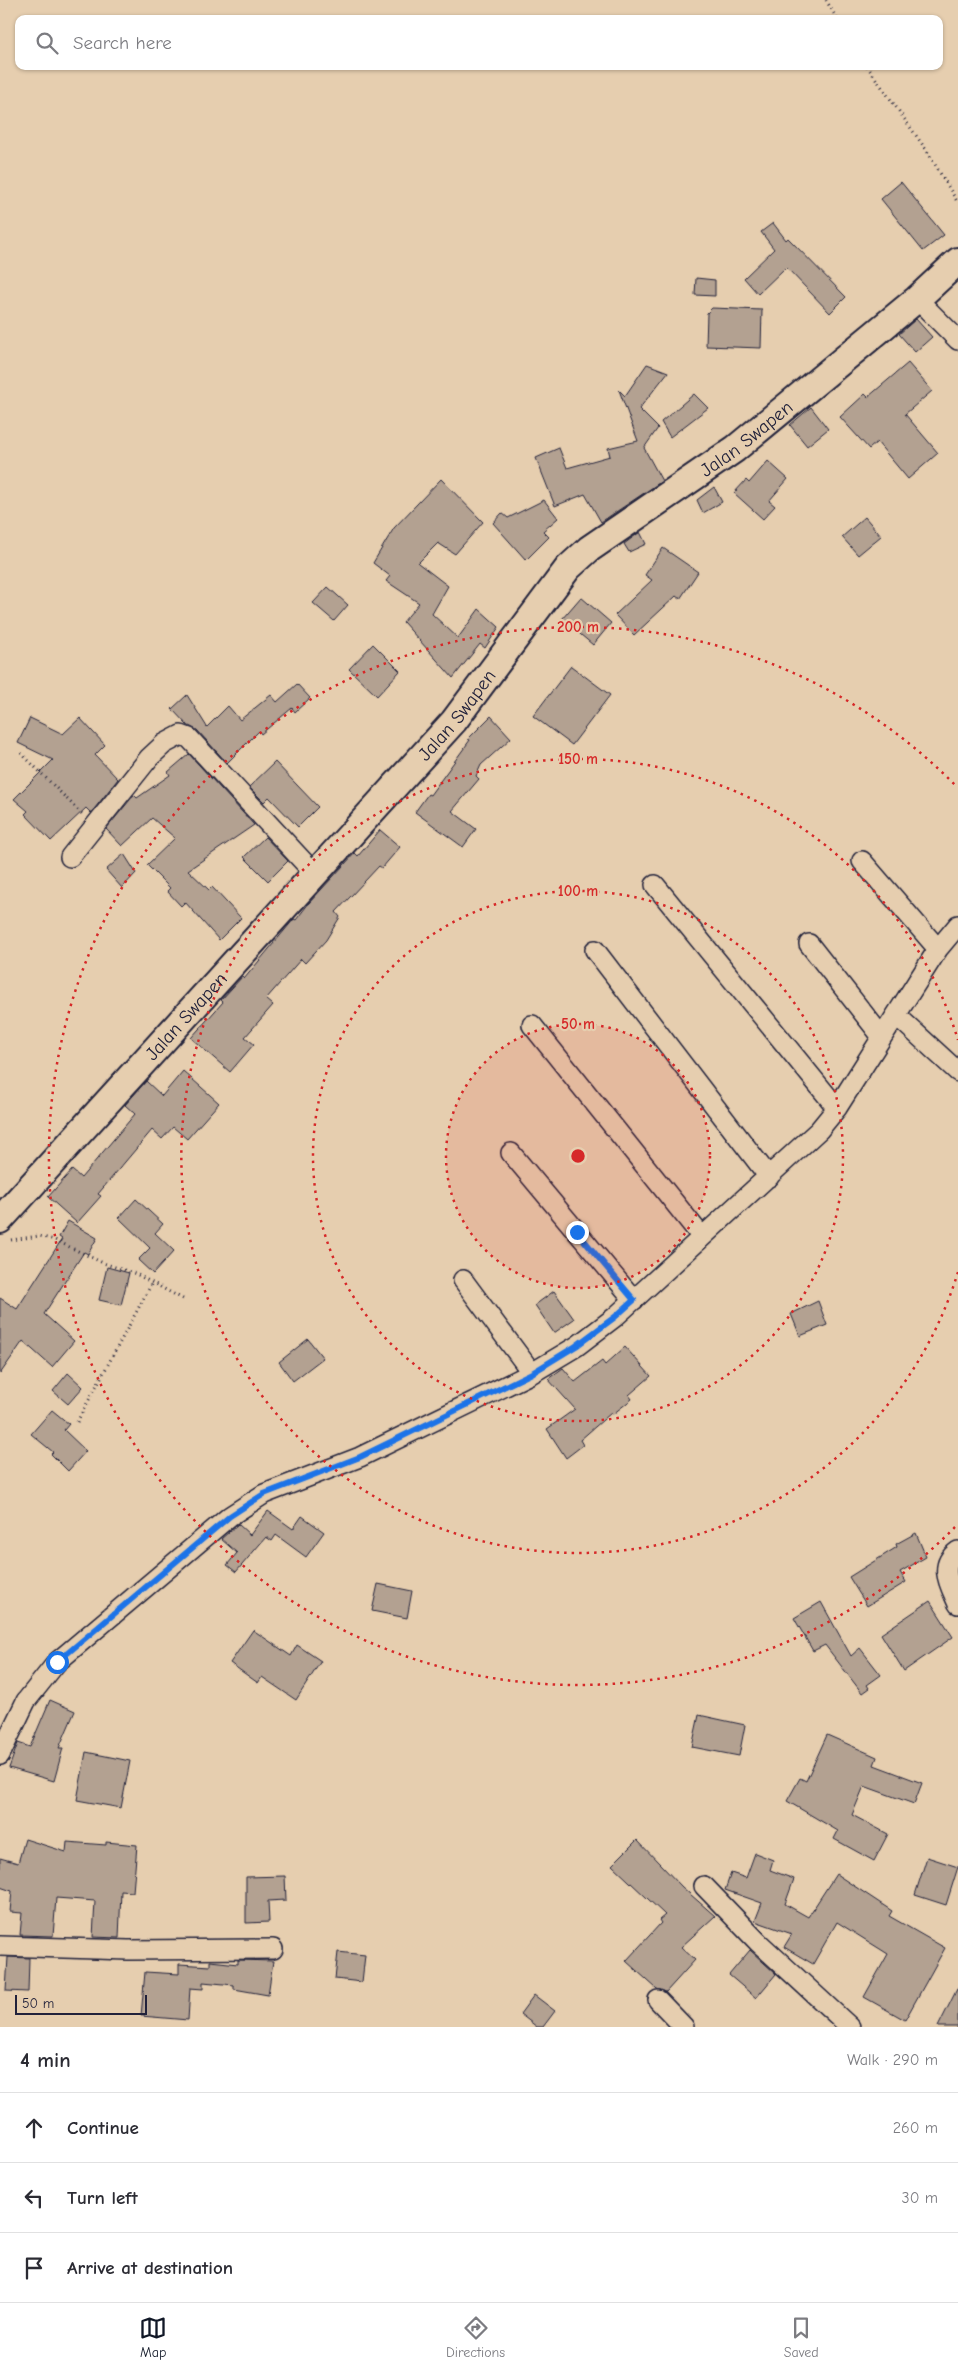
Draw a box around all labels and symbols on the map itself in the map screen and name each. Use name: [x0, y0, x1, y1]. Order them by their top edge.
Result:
street label: Jalan Swapen: [696, 396, 797, 482]
text: 200 m: [557, 618, 599, 636]
street label: Jalan Swapen: [414, 665, 501, 765]
text: 150 m: [558, 750, 598, 768]
text: 100 m: [558, 882, 598, 900]
street label: Jalan Swapen: [141, 968, 232, 1065]
text: 50 m: [561, 1015, 595, 1033]
centre of rings: [569, 1147, 587, 1165]
route end: [566, 1221, 589, 1244]
route start: [46, 1651, 69, 1674]
scale bar: [15, 1992, 148, 2015]

